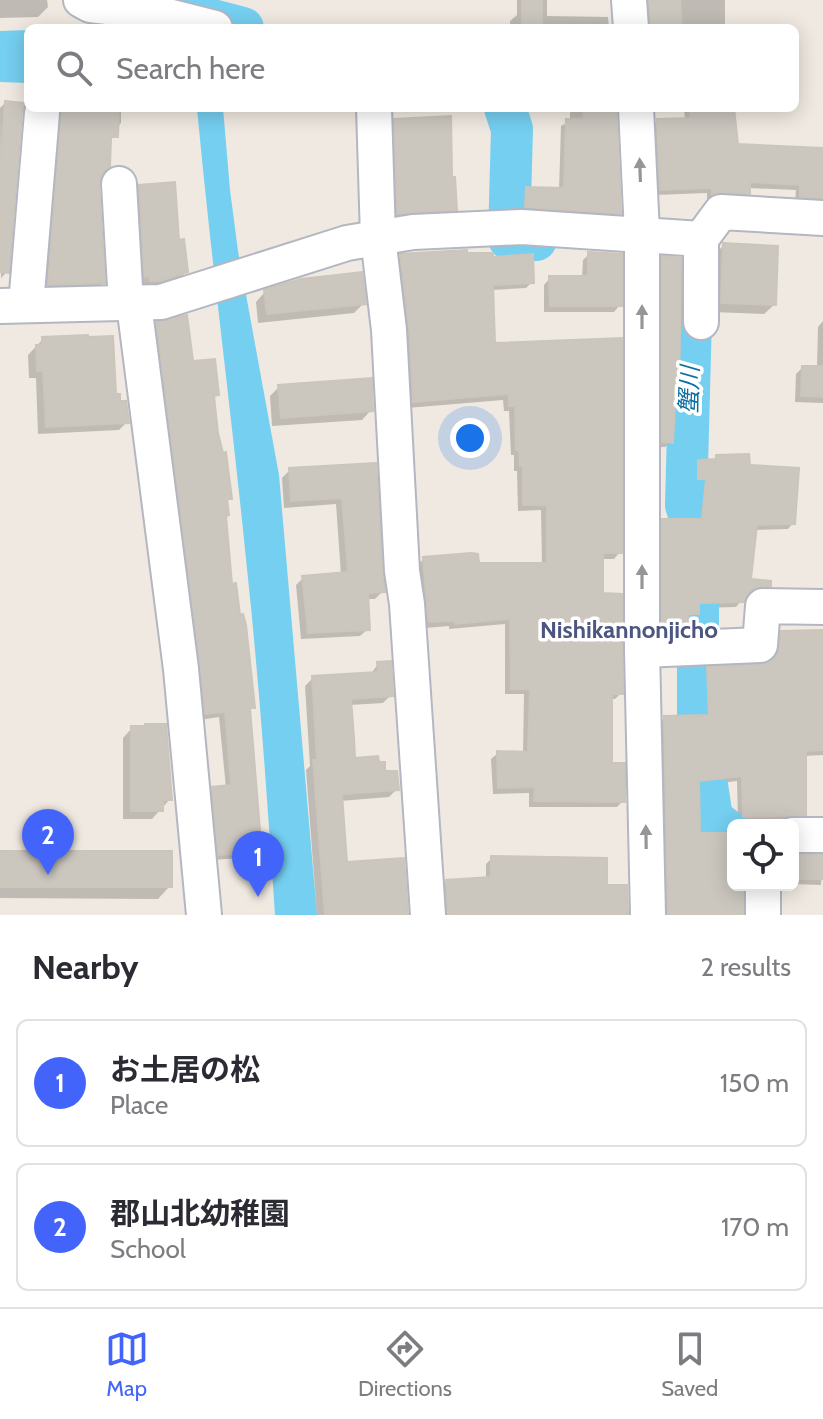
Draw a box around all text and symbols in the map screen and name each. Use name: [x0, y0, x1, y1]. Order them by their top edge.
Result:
search box: [24, 24, 799, 112]
icon: search: [52, 46, 96, 90]
text: Search here: [116, 50, 265, 87]
one-way arrow: [633, 158, 646, 183]
one-way arrow: [636, 304, 648, 329]
water label: 蟹川: [674, 363, 704, 414]
your location: [450, 418, 490, 458]
one-way arrow: [636, 564, 648, 589]
district label: Nishikannonjicho: [540, 615, 718, 644]
pin: 2: [22, 809, 74, 875]
map controls: [727, 819, 799, 891]
button: locate: [727, 819, 799, 891]
one-way arrow: [640, 824, 652, 849]
pin: 1: [232, 831, 284, 897]
text: Nearby: [32, 946, 139, 988]
text: 2 results: [700, 951, 791, 983]
text: お土居の松: [110, 1051, 260, 1088]
text: 1: [55, 1067, 65, 1099]
text: 150 m: [720, 1067, 789, 1099]
text: Place: [110, 1089, 168, 1121]
text: 郡山北幼稚園: [110, 1195, 290, 1232]
text: 2: [53, 1211, 67, 1243]
text: 170 m: [721, 1211, 789, 1243]
text: School: [110, 1233, 186, 1265]
tab: Map: [105, 1327, 149, 1402]
tab: Directions: [358, 1327, 452, 1402]
tab: Saved: [661, 1327, 718, 1402]

